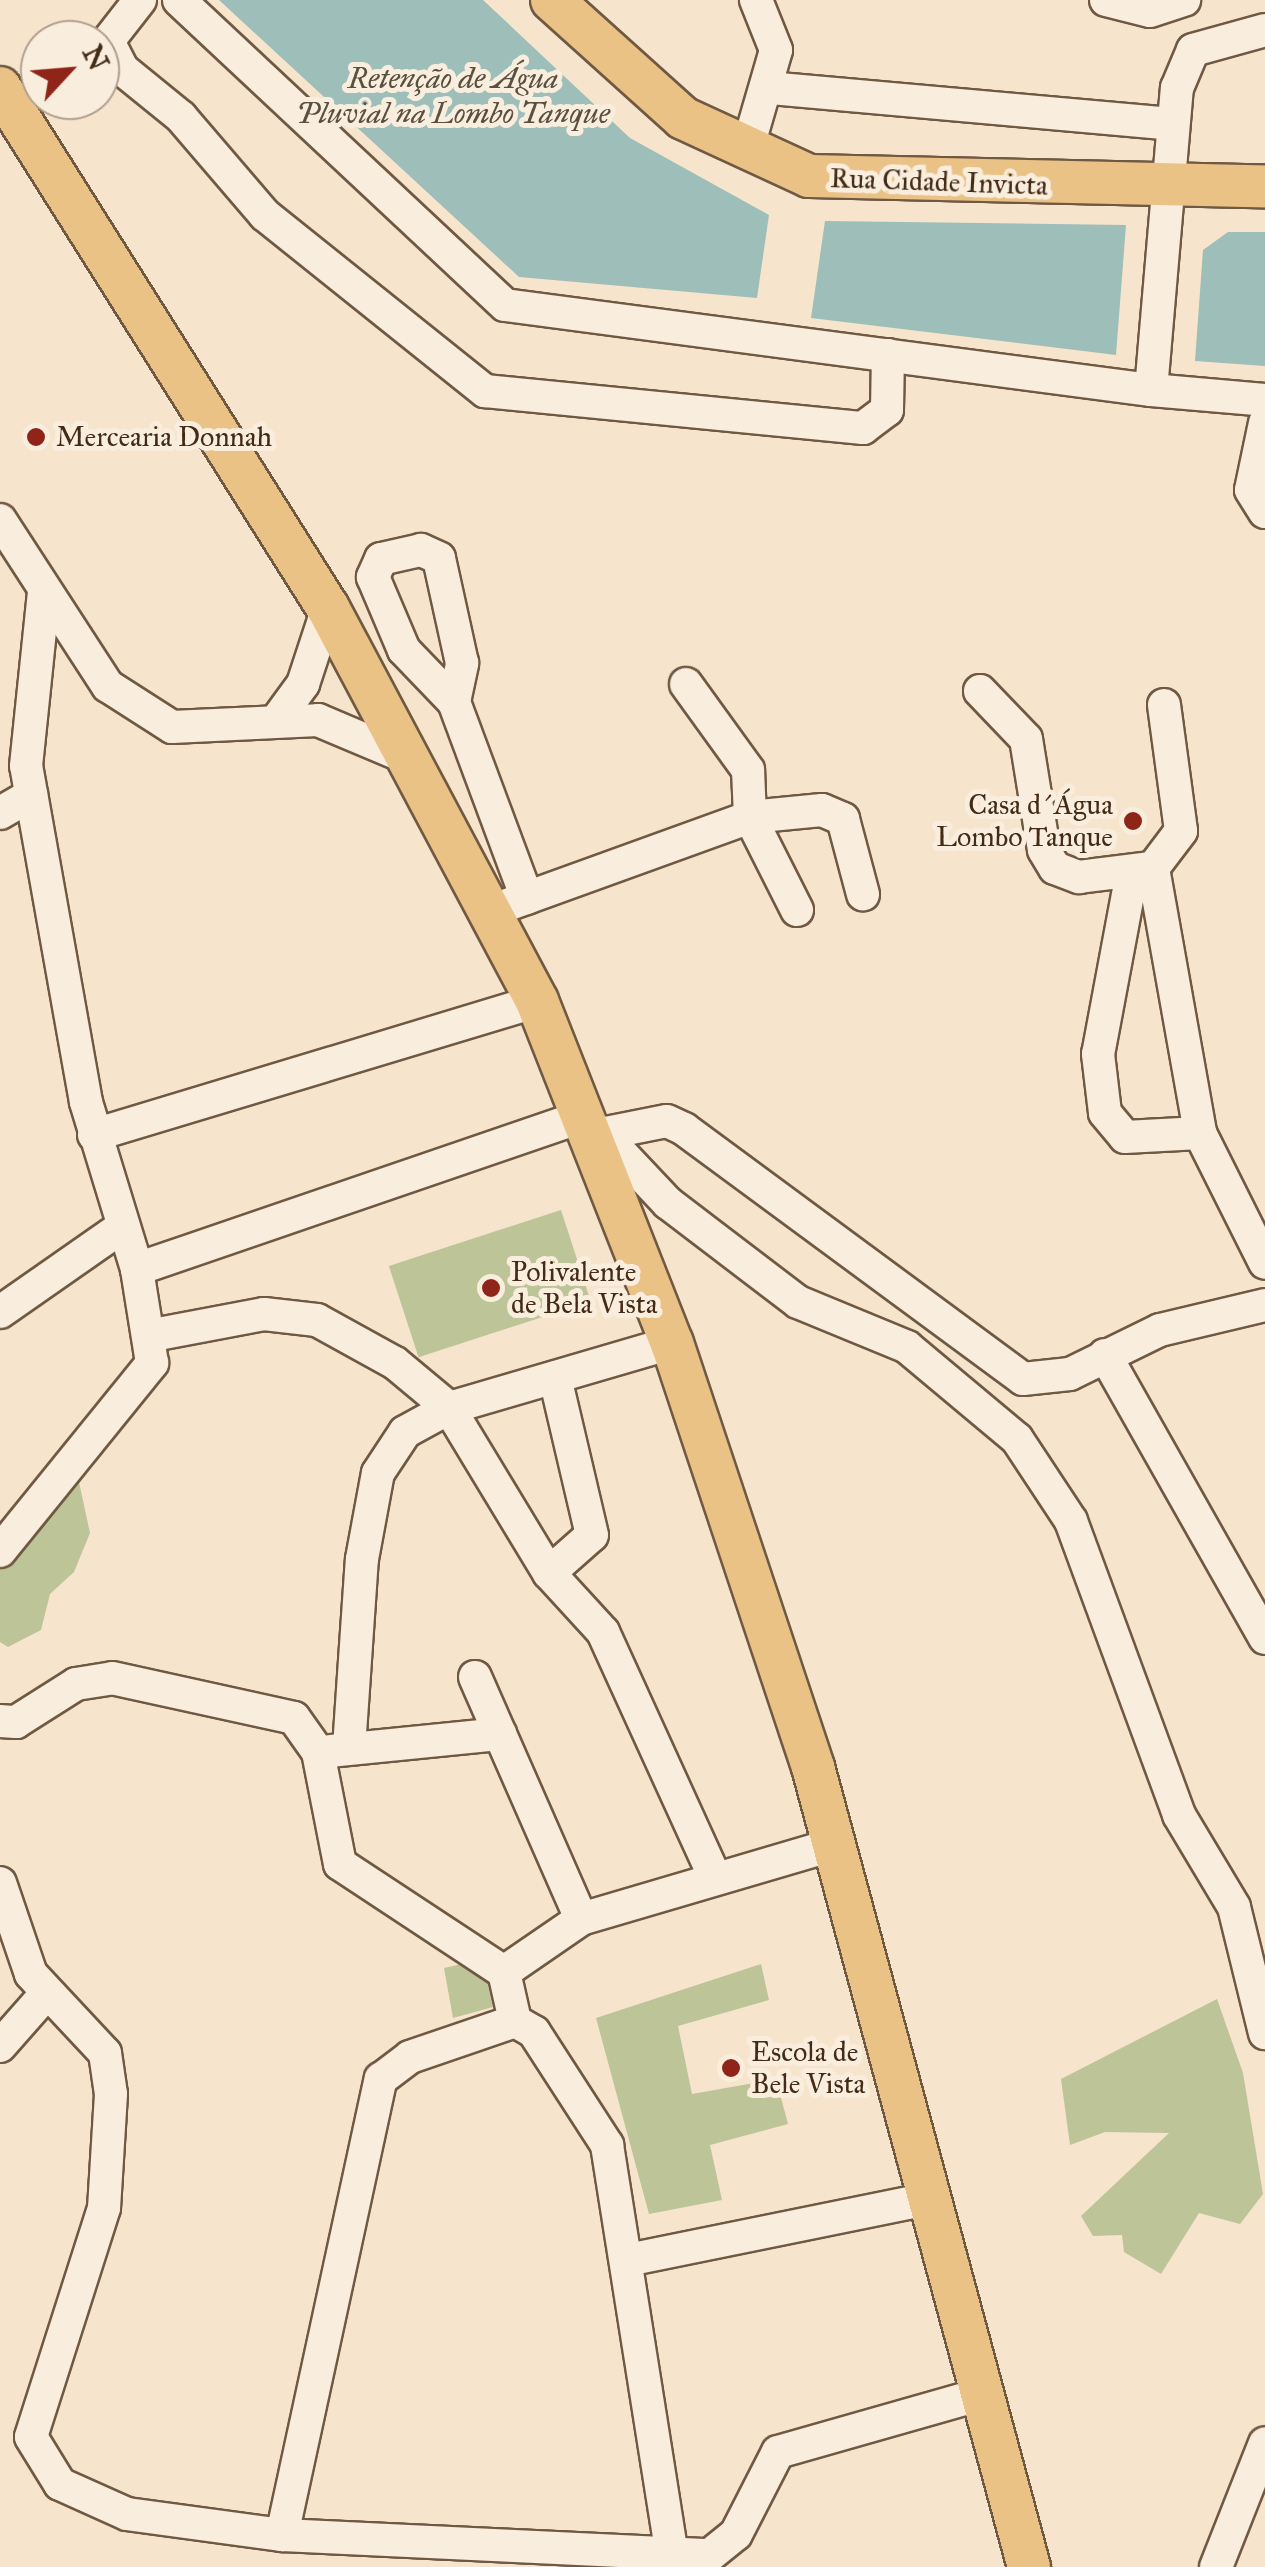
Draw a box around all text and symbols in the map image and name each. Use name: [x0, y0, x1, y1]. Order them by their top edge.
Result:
north arrow: [20, 20, 120, 120]
text: N: [75, 39, 117, 76]
water label: Retenção de Água Pluvial na Lombo Tanque: [296, 60, 610, 130]
street label: Rua Cidade Invicta: [830, 161, 1048, 203]
place label: Mercearia Donnah: [56, 420, 272, 454]
marker: Mercearia Donnah: [25, 426, 47, 448]
place label: Casa d´Água Lombo Tanque: [936, 788, 1113, 854]
marker: Casa d´Água Lombo Tanque: [1122, 810, 1144, 832]
place label: Polivalente de Bela Vista: [511, 1255, 657, 1321]
marker: Polivalente de Bela Vista: [480, 1277, 502, 1299]
place label: Escola de Bele Vista: [751, 2035, 865, 2101]
marker: Escola de Bele Vista: [720, 2057, 742, 2079]

